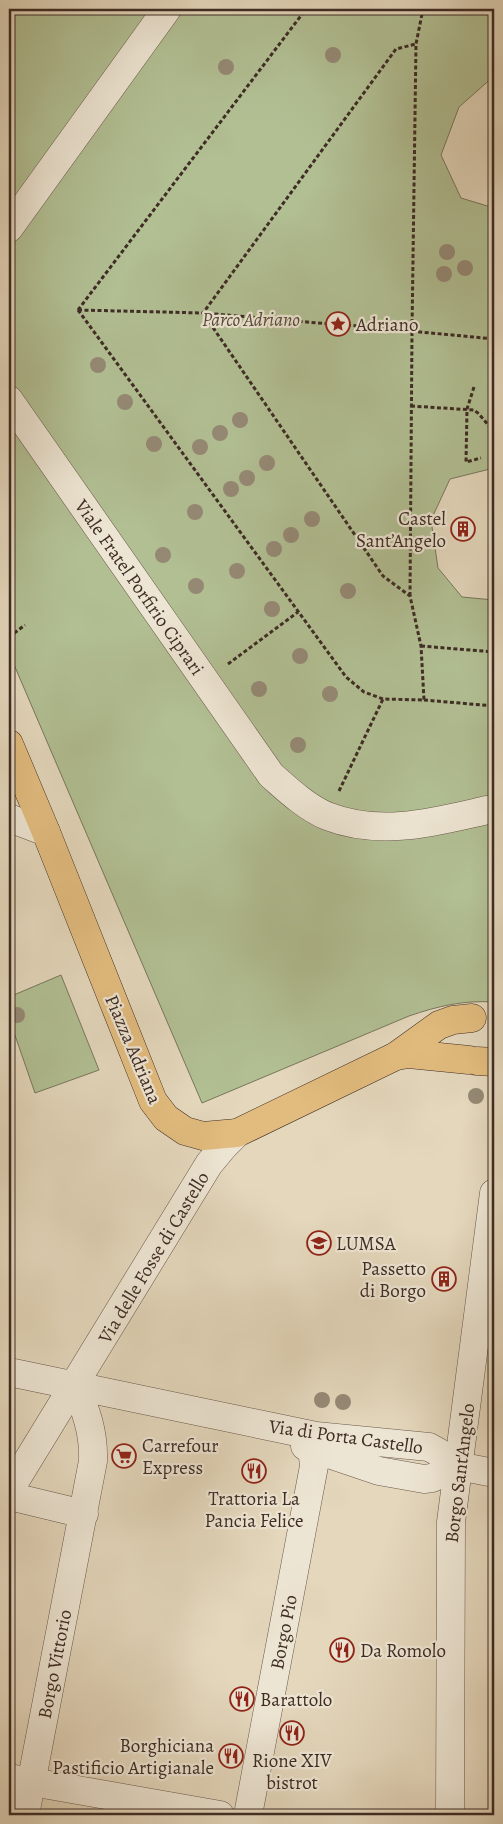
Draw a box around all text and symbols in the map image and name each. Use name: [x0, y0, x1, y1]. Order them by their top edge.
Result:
park label: Parco Adriano: [202, 307, 300, 333]
place icon: Adriano: [325, 311, 351, 337]
place label: Adriano: [355, 312, 418, 338]
street label: Viale Fratel Porfirio Ciprari: [68, 494, 210, 681]
place label: Castel Sant’Angelo: [356, 506, 446, 554]
building icon: Castel Sant’Angelo: [450, 516, 476, 542]
street label: Piazza Adriana: [98, 991, 168, 1108]
street label: Via delle Fosse di Castello: [92, 1167, 216, 1349]
school or university icon: LUMSA: [306, 1230, 332, 1256]
place label: LUMSA: [336, 1231, 397, 1257]
place label: Passetto di Borgo: [360, 1256, 426, 1304]
building icon: Passetto di Borgo: [431, 1266, 457, 1292]
street label: Borgo Sant'Angelo: [439, 1402, 481, 1544]
street label: Via di Porta Castello: [266, 1413, 425, 1461]
place label: Carrefour Express: [142, 1433, 219, 1481]
supermarket icon: Carrefour Express: [111, 1443, 137, 1469]
restaurant icon: Trattoria La Pancia Felice: [241, 1458, 267, 1484]
place label: Trattoria La Pancia Felice: [204, 1486, 304, 1534]
street label: Borgo Pio: [264, 1593, 304, 1672]
street label: Borgo Vittorio: [32, 1607, 78, 1721]
restaurant icon: Da Romolo: [329, 1637, 355, 1663]
place label: Da Romolo: [360, 1638, 446, 1664]
restaurant icon: Barattolo: [229, 1686, 255, 1712]
place label: Barattolo: [260, 1687, 332, 1713]
restaurant icon: Rione XIV bistrot: [279, 1720, 305, 1746]
place label: Borghiciana Pastificio Artigianale: [52, 1733, 214, 1781]
restaurant icon: Borghiciana Pastificio Artigianale: [218, 1743, 244, 1769]
place label: Rione XIV bistrot: [252, 1748, 332, 1796]

